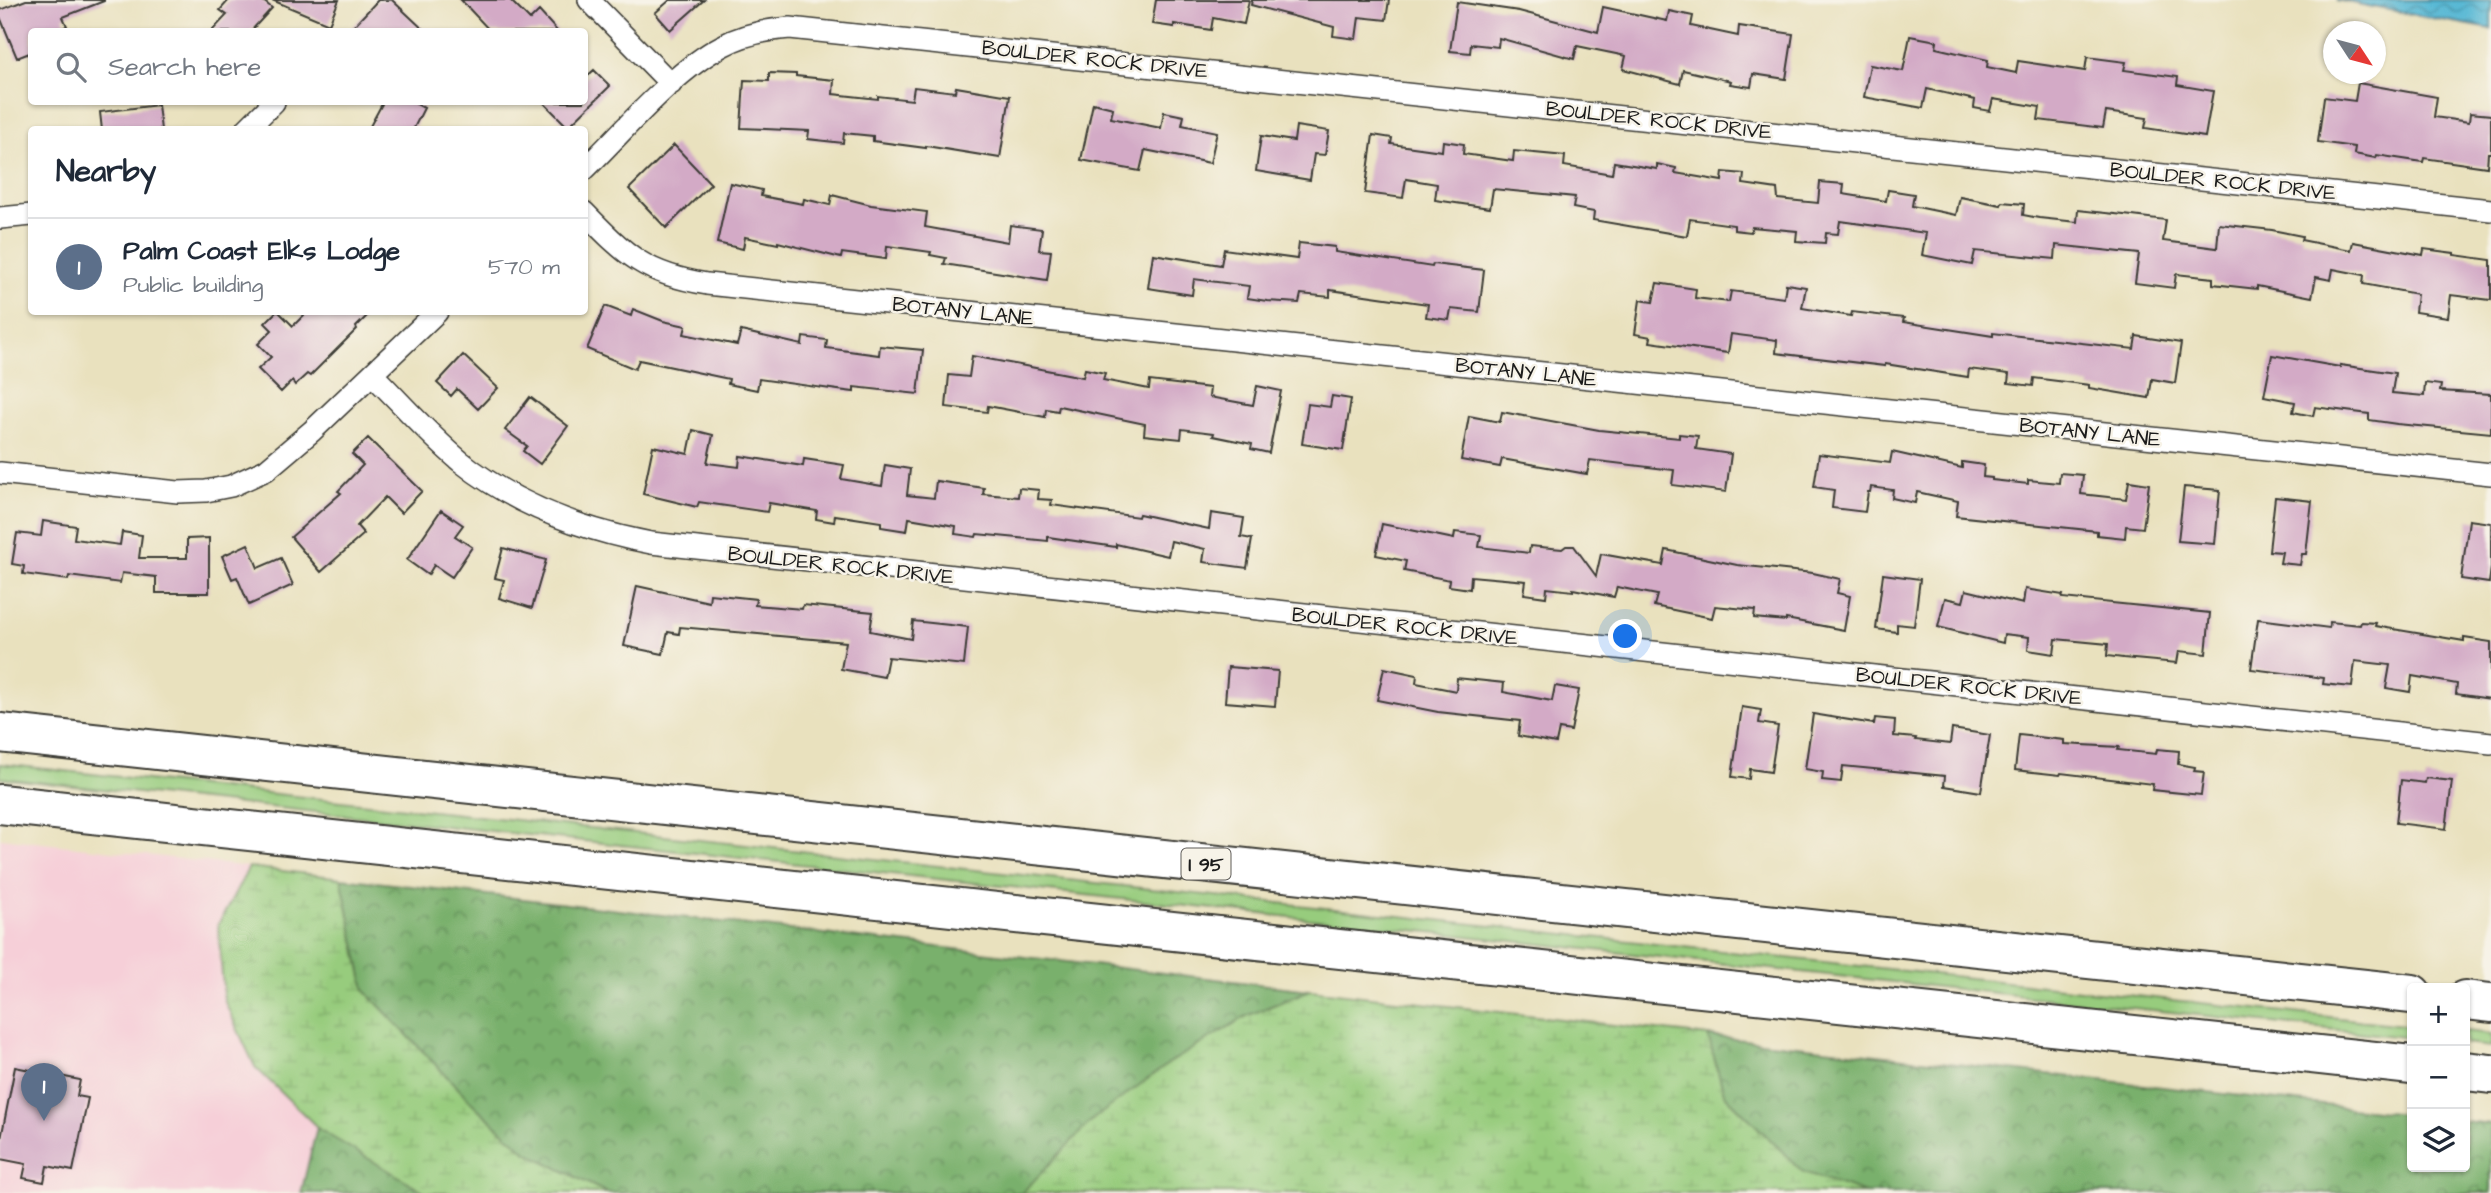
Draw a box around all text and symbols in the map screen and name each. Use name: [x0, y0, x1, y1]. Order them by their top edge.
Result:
north arrow: [2323, 21, 2386, 84]
search box: [28, 28, 588, 105]
street label: BOULDER ROCK DRIVE: [980, 33, 1210, 86]
icon: search: [52, 48, 90, 86]
text: Search here: [108, 49, 261, 85]
street label: BOULDER ROCK DRIVE: [1544, 94, 1774, 147]
text: Nearby: [56, 151, 156, 193]
street label: BOULDER ROCK DRIVE: [2108, 155, 2338, 208]
text: Palm Coast Elks Lodge: [123, 233, 400, 269]
text: 1: [78, 251, 80, 283]
text: 570 m: [488, 251, 560, 283]
text: Public building: [123, 269, 263, 301]
street label: BOTANY LANE: [891, 290, 1036, 333]
street label: BOTANY LANE: [1454, 351, 1599, 394]
street label: BOTANY LANE: [2018, 411, 2163, 454]
street label: BOULDER ROCK DRIVE: [726, 539, 956, 592]
street label: BOULDER ROCK DRIVE: [1290, 600, 1520, 653]
your location: [1608, 619, 1642, 653]
street label: BOULDER ROCK DRIVE: [1854, 660, 2084, 713]
road number: I 95: [1182, 848, 1230, 880]
map controls: [2407, 983, 2470, 1172]
button: +: [2407, 983, 2470, 1046]
button: −: [2407, 1046, 2470, 1109]
pin: 1: [21, 1063, 67, 1121]
button: layers: [2407, 1109, 2470, 1172]

